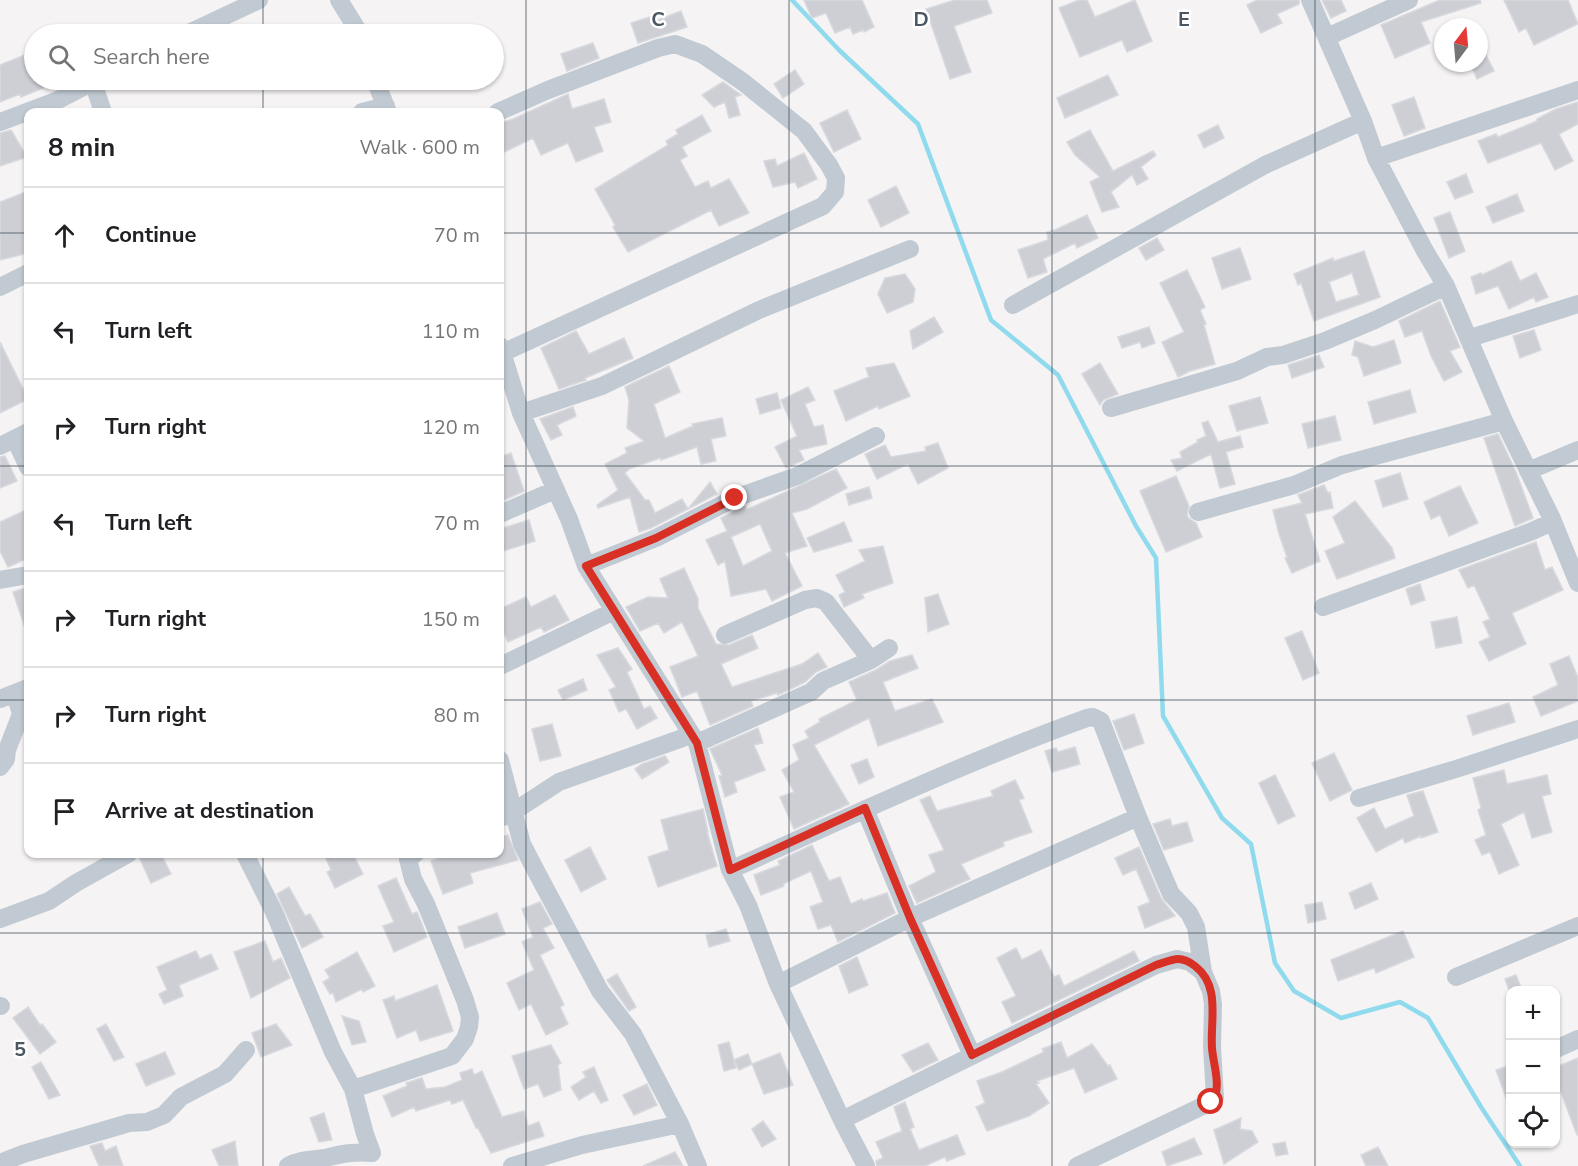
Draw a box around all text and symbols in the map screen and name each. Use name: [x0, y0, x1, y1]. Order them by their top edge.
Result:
text: C: [651, 6, 665, 33]
text: D: [913, 6, 929, 33]
text: E: [1178, 6, 1190, 33]
north arrow: [1434, 18, 1488, 72]
search box: [24, 24, 504, 90]
icon: search: [45, 41, 78, 74]
text: Search here: [93, 42, 210, 72]
text: 8 min: [48, 130, 115, 165]
text: Walk · 600 m: [360, 134, 480, 161]
icon: ahead: [48, 219, 81, 252]
text: Continue: [105, 220, 196, 250]
text: 70 m: [434, 222, 480, 249]
icon: left: [48, 315, 81, 348]
text: Turn left: [105, 316, 192, 346]
text: 110 m: [422, 318, 480, 345]
icon: right: [48, 411, 81, 444]
text: Turn right: [105, 412, 206, 442]
text: 120 m: [422, 414, 480, 441]
route end: [721, 484, 747, 510]
icon: left: [48, 507, 81, 540]
text: Turn left: [105, 508, 192, 538]
text: 70 m: [434, 510, 480, 537]
icon: right: [48, 603, 81, 636]
text: Turn right: [105, 604, 206, 634]
text: 150 m: [422, 606, 480, 633]
icon: right: [48, 699, 81, 732]
text: Turn right: [105, 700, 206, 730]
text: 80 m: [434, 702, 480, 729]
icon: arrive: [48, 795, 81, 828]
text: Arrive at destination: [105, 796, 314, 826]
map controls: [1506, 986, 1560, 1148]
button: +: [1506, 986, 1560, 1040]
text: 5: [14, 1036, 26, 1063]
button: −: [1506, 1040, 1560, 1094]
route start: [1197, 1088, 1223, 1114]
button: locate: [1506, 1094, 1560, 1148]

